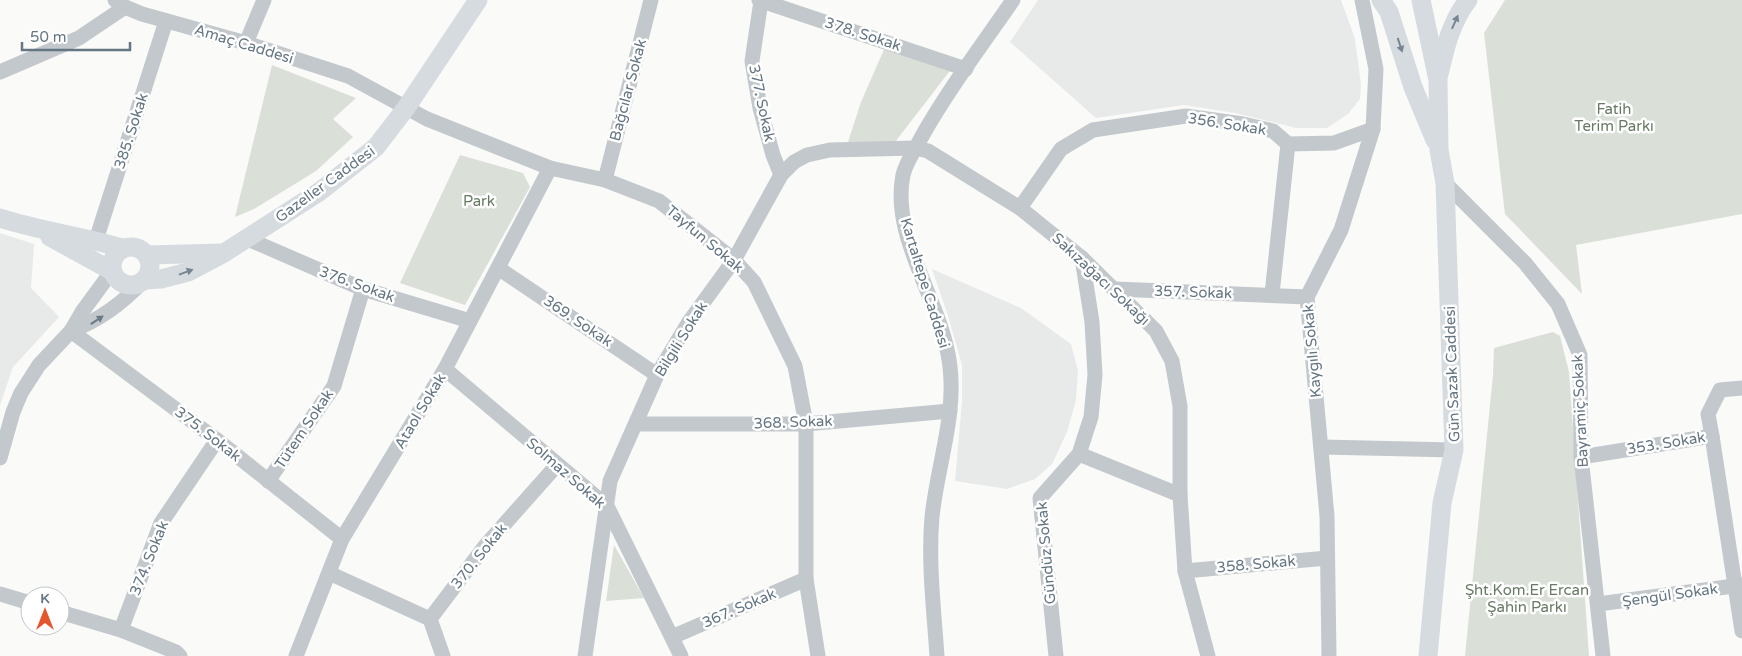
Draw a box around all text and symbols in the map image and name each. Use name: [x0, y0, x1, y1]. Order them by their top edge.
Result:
street label: 378. Sokak: [823, 13, 903, 55]
one-way arrow: [1451, 15, 1459, 29]
scale bar: [22, 20, 130, 52]
street label: Amaç Caddesi: [192, 20, 296, 68]
text: 50 m: [30, 28, 67, 46]
street label: Bağcılar Sokak: [606, 37, 650, 143]
one-way arrow: [1396, 37, 1404, 52]
street label: 377. Sokak: [745, 63, 779, 143]
street label: 385. Sokak: [110, 91, 152, 171]
park label: Fatih Terim Parkı: [1574, 100, 1654, 135]
street label: 356. Sokak: [1187, 109, 1267, 139]
street label: Gazeller Caddesi: [272, 142, 378, 226]
park label: Park: [463, 192, 495, 210]
street label: Tayfun Sokak: [663, 202, 747, 276]
street label: Kartaltepe Caddesi: [897, 216, 953, 350]
street label: Sakızağacı Sokağı: [1048, 229, 1154, 329]
street label: 376. Sokak: [317, 262, 397, 306]
one-way arrow: [179, 267, 194, 275]
street label: 357. Sokak: [1154, 282, 1232, 302]
street label: 369. Sokak: [540, 291, 616, 351]
street label: Bilgili Sokak: [651, 298, 711, 380]
street label: Kaygılı Sokak: [1299, 303, 1325, 399]
street label: Gün Sazak Caddesi: [1441, 306, 1463, 442]
one-way arrow: [90, 315, 103, 324]
street label: Bayramiç Sokak: [1568, 354, 1592, 468]
street label: Ataol Sokak: [390, 370, 450, 452]
street label: Tütem Sokak: [271, 386, 337, 472]
street label: 375. Sokak: [171, 403, 245, 465]
street label: 368. Sokak: [753, 412, 833, 432]
street label: 353. Sokak: [1626, 428, 1706, 458]
street label: Solmaz Sokak: [523, 434, 609, 512]
street label: Gündüz Sokak: [1033, 501, 1059, 605]
street label: 374. Sokak: [126, 518, 172, 598]
street label: 370. Sokak: [447, 520, 511, 592]
street label: 358. Sokak: [1216, 552, 1296, 576]
street label: Şengül Sokak: [1621, 579, 1719, 611]
park label: Şht.Kom.Er Ercan Şahin Parkı: [1465, 581, 1589, 616]
street label: 367. Sokak: [699, 584, 779, 632]
north arrow: [20, 586, 70, 636]
text: K: [40, 590, 50, 607]

